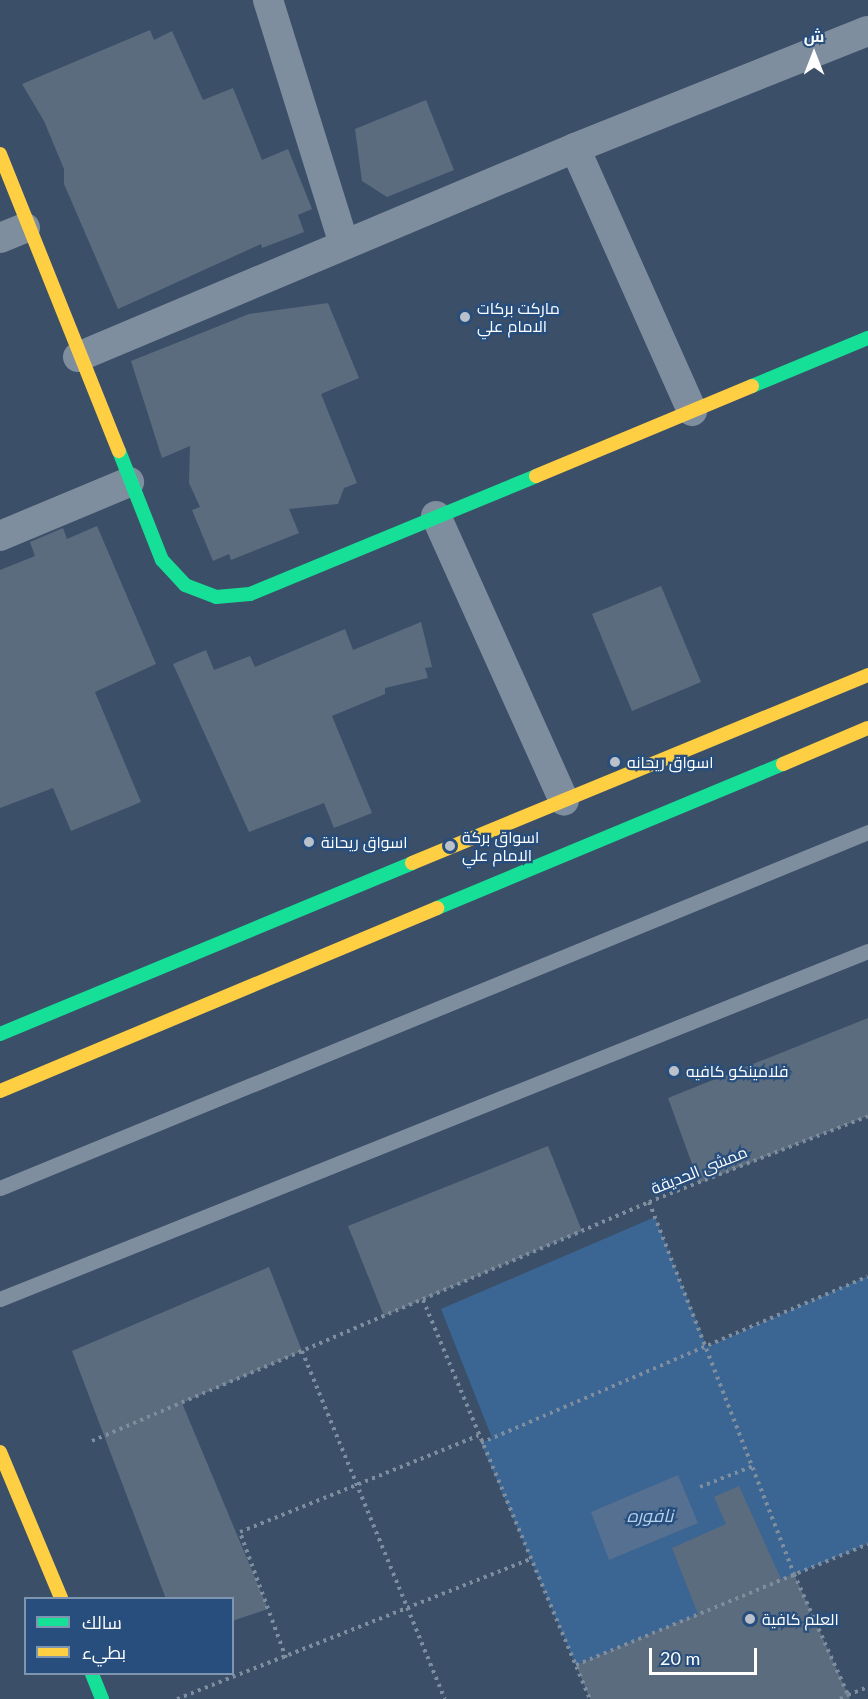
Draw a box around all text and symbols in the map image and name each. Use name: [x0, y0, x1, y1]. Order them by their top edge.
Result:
north arrow: [784, 24, 844, 84]
text: ش: [804, 26, 824, 45]
place label: ماركت بركات الامام علي: [477, 298, 560, 336]
marker: ماركت بركات الامام علي: [458, 310, 472, 324]
place label: اسواق ريحانه: [627, 752, 714, 772]
marker: اسواق ريحانه: [608, 755, 622, 769]
place label: اسواق بركة الامام علي: [462, 827, 539, 865]
place label: اسواق ريحانة: [321, 832, 408, 852]
marker: اسواق ريحانة: [302, 835, 316, 849]
marker: اسواق بركة الامام علي: [443, 839, 457, 853]
place label: فلامينكو كافيه: [686, 1061, 788, 1081]
marker: فلامينكو كافيه: [667, 1064, 681, 1078]
street label: ممشى الحديقة: [648, 1142, 750, 1198]
water label: نافوره: [627, 1504, 673, 1526]
legend: [24, 1597, 234, 1675]
place label: العلم كافية: [762, 1609, 839, 1629]
text: سالك: [82, 1611, 122, 1633]
marker: العلم كافية: [743, 1612, 757, 1626]
scale bar: [652, 1636, 760, 1674]
text: بطيء: [82, 1641, 126, 1663]
text: 20 m: [660, 1647, 700, 1669]

